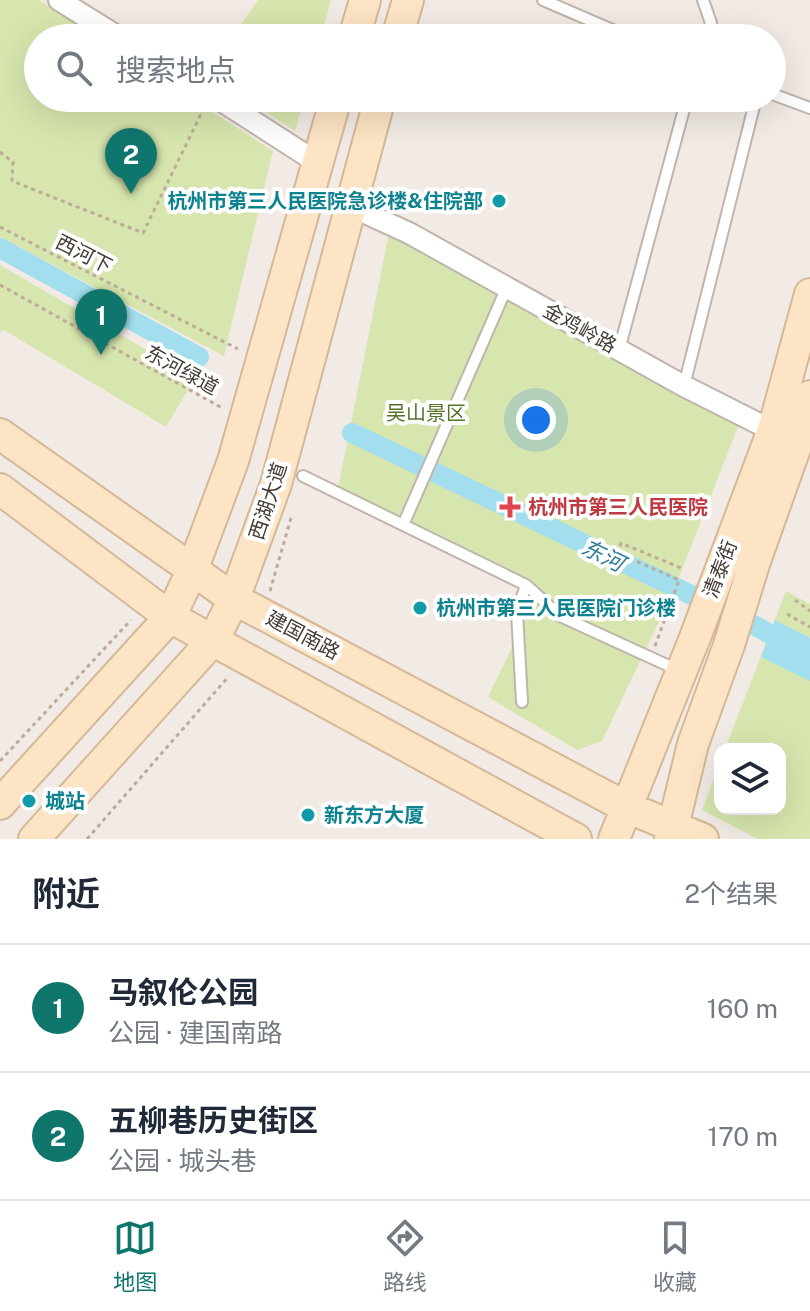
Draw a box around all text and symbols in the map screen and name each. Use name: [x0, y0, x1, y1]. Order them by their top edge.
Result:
search box: [24, 24, 786, 112]
icon: search: [52, 46, 96, 90]
text: 搜索地点: [116, 52, 236, 88]
pin: 2: [105, 128, 157, 194]
place label: 杭州市第三人民医院急诊楼&住院部: [167, 189, 483, 213]
marker: 杭州市第三人民医院急诊楼&住院部: [490, 192, 508, 210]
street label: 西河下: [52, 230, 116, 278]
pin: 1: [75, 289, 127, 355]
street label: 金鸡岭路: [539, 298, 621, 358]
street label: 东河绿道: [141, 340, 223, 400]
your location: [516, 400, 556, 440]
park label: 吴山景区: [386, 401, 466, 425]
street label: 西湖大道: [244, 459, 292, 543]
place label: 杭州市第三人民医院: [528, 495, 708, 519]
marker: 杭州市第三人民医院: [499, 496, 521, 518]
water label: 东河: [578, 534, 632, 578]
street label: 清泰街: [698, 537, 742, 601]
place label: 杭州市第三人民医院门诊楼: [436, 596, 676, 620]
marker: 杭州市第三人民医院门诊楼: [411, 599, 429, 617]
street label: 建国南路: [262, 606, 344, 664]
map controls: [714, 743, 786, 815]
button: layers: [714, 743, 786, 815]
place label: 城站: [45, 789, 85, 813]
marker: 城站: [20, 792, 38, 810]
place label: 新东方大厦: [324, 803, 424, 827]
marker: 新东方大厦: [299, 806, 317, 824]
text: 附近: [32, 874, 100, 914]
text: 2个结果: [685, 878, 778, 909]
text: 马叙伦公园: [108, 974, 258, 1010]
text: 1: [52, 993, 64, 1024]
text: 160 m: [707, 993, 778, 1024]
text: 公园 · 建国南路: [108, 1017, 282, 1048]
text: 五柳巷历史街区: [108, 1102, 318, 1138]
text: 2: [50, 1121, 66, 1152]
text: 170 m: [708, 1121, 778, 1152]
text: 公园 · 城头巷: [108, 1145, 256, 1176]
tab: 地图: [113, 1216, 157, 1296]
tab: 路线: [383, 1216, 427, 1296]
tab: 收藏: [653, 1216, 697, 1296]

